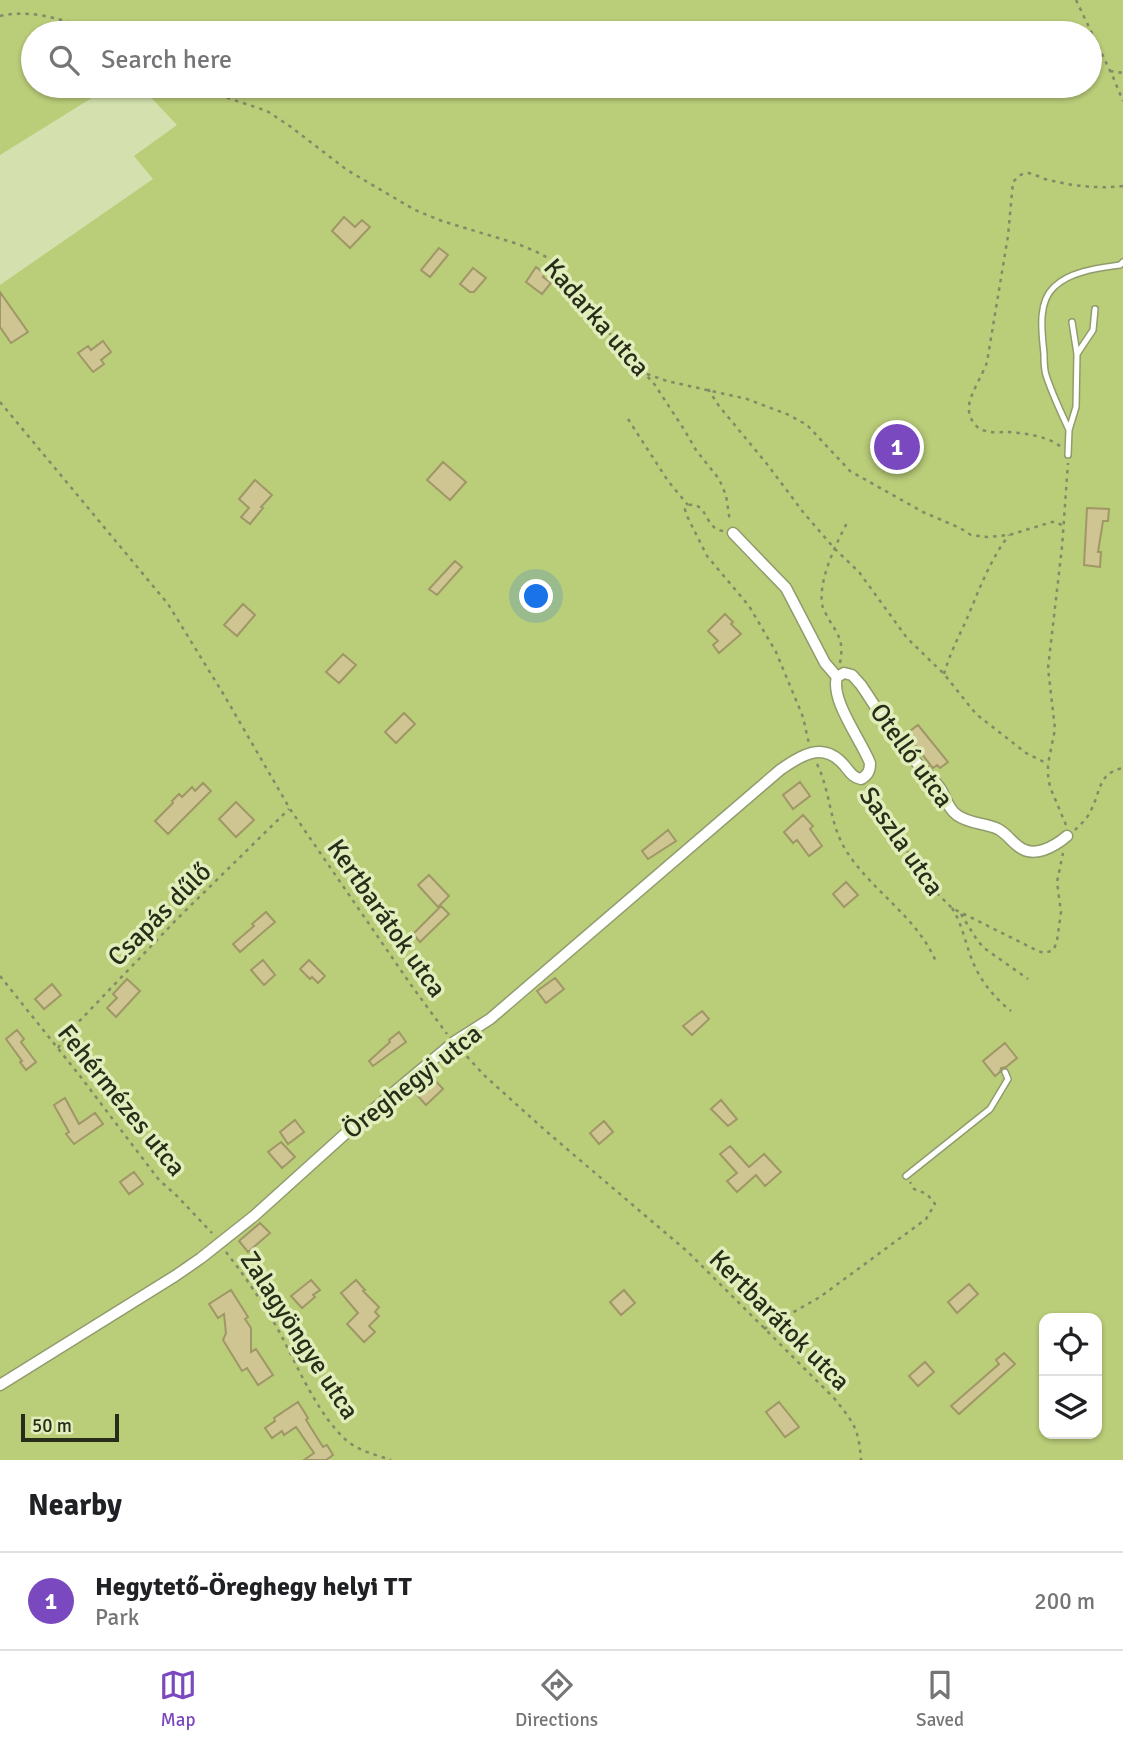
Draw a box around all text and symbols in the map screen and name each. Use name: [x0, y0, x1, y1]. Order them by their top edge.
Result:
search box: [21, 21, 1102, 98]
icon: search: [45, 41, 83, 79]
text: Search here: [101, 44, 232, 76]
street label: Kadarka utca: [536, 252, 656, 383]
pin: 1: [874, 421, 920, 473]
your location: [519, 579, 553, 613]
street label: Otelló utca: [863, 697, 960, 814]
street label: Saszla utca: [852, 781, 950, 902]
street label: Kertbarátok utca: [320, 833, 453, 1004]
street label: Csapás dűlő: [101, 856, 218, 973]
street label: Fehérmézes utca: [50, 1018, 192, 1183]
street label: Öreghegyi utca: [337, 1018, 488, 1146]
street label: Kertbarátok utca: [702, 1244, 856, 1398]
street label: Zalagyöngye utca: [233, 1245, 365, 1426]
map controls: [1039, 1313, 1102, 1439]
button: locate: [1039, 1313, 1102, 1376]
button: layers: [1039, 1376, 1102, 1439]
scale bar: [21, 1411, 119, 1443]
text: 50 m: [32, 1414, 72, 1438]
text: Nearby: [28, 1487, 122, 1524]
text: Hegytető-Öreghegy helyi TT: [95, 1571, 412, 1603]
text: 1: [45, 1587, 57, 1616]
text: 200 m: [1034, 1587, 1095, 1616]
text: Park: [95, 1603, 139, 1632]
tab: Map: [159, 1666, 197, 1732]
tab: Directions: [515, 1666, 598, 1732]
tab: Saved: [916, 1666, 964, 1732]

